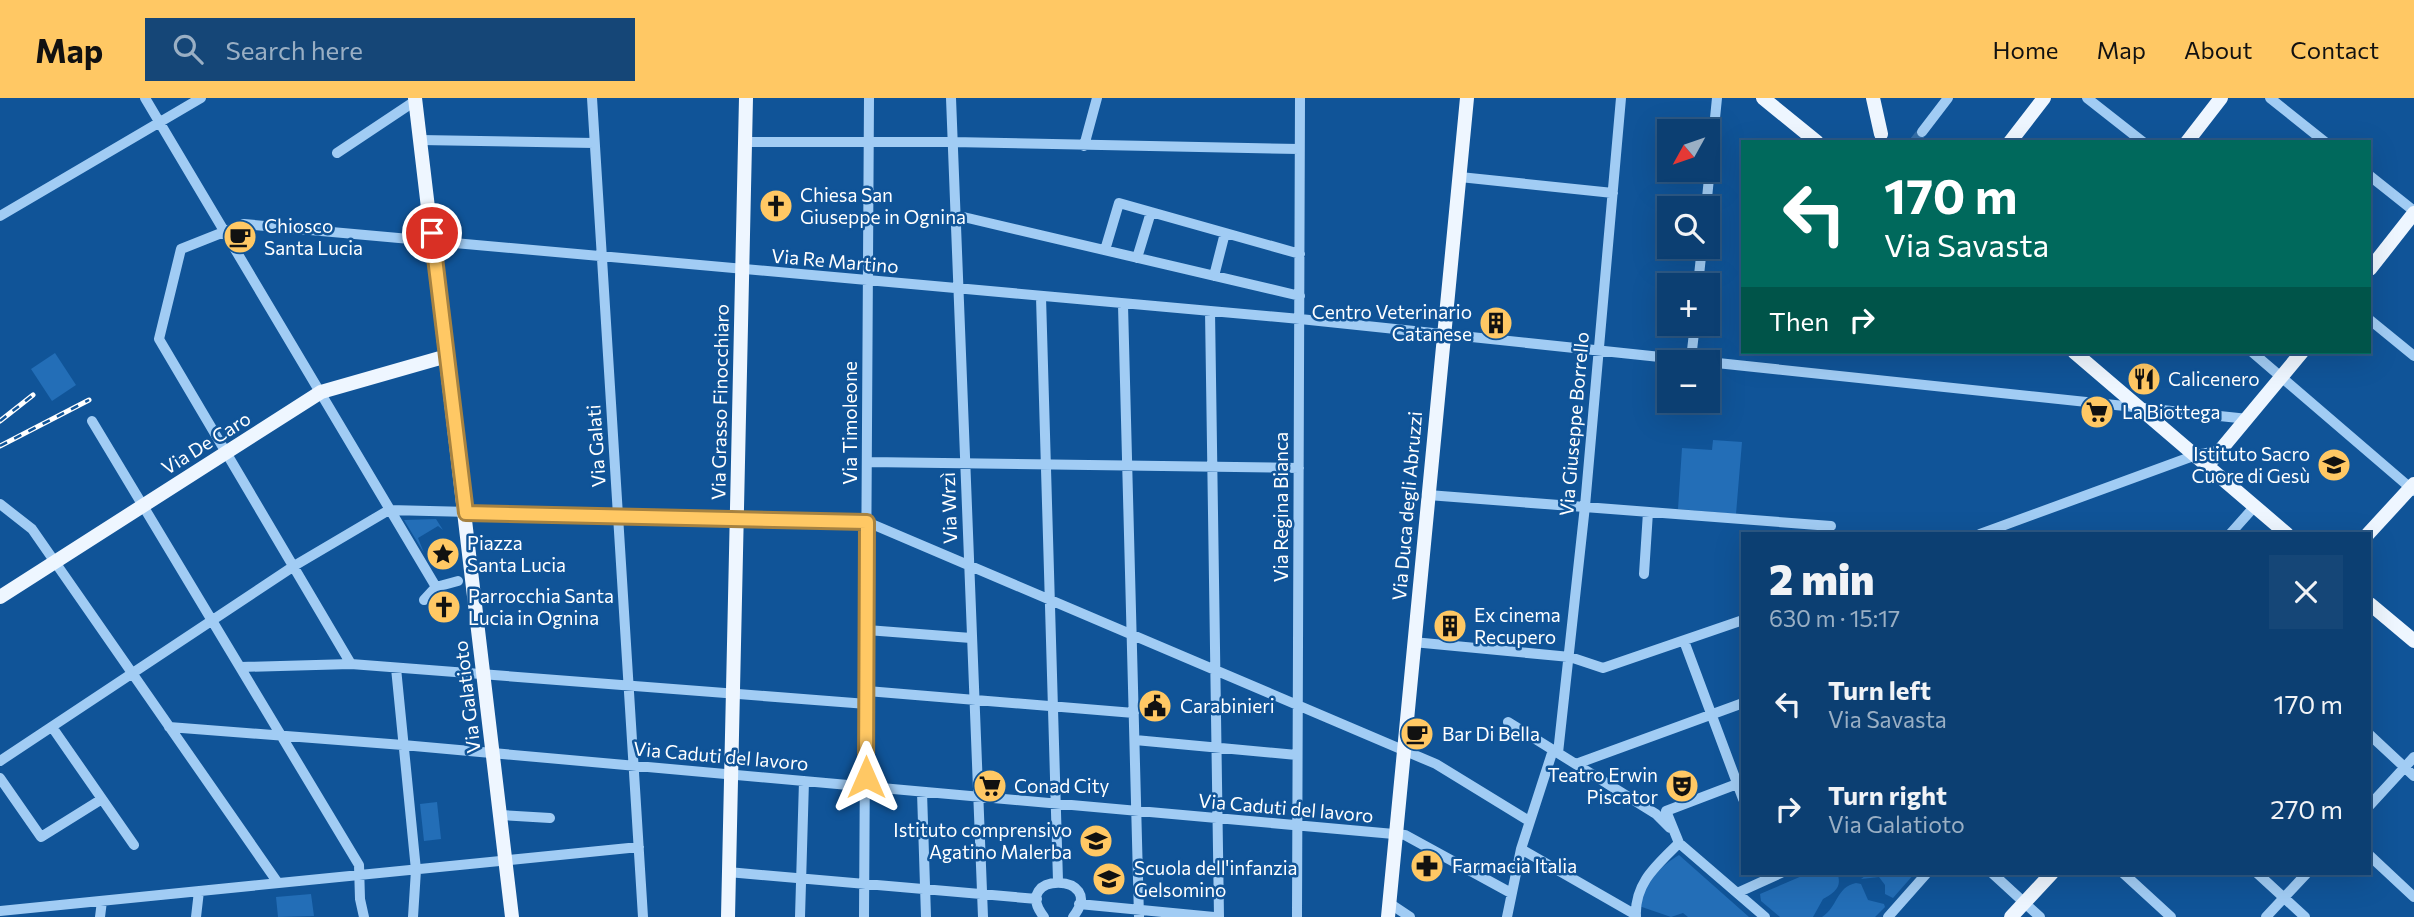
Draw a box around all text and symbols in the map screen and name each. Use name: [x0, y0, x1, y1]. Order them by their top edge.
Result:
search box: [145, 18, 635, 81]
text: Map: [35, 29, 103, 70]
icon: search: [169, 30, 207, 68]
text: Search here: [225, 34, 363, 65]
text: Home: [1993, 35, 2059, 64]
text: Map: [2097, 35, 2146, 64]
text: About: [2184, 35, 2252, 64]
text: Contact: [2290, 35, 2379, 64]
north arrow: [1657, 119, 1720, 182]
map controls: [1657, 119, 1720, 413]
text: 170 m: [1884, 164, 2017, 224]
icon: left: [1769, 168, 1860, 259]
place label: Chiesa San Giuseppe in Ognina: [800, 183, 966, 228]
church icon: Chiesa San Giuseppe in Ognina: [757, 187, 795, 225]
button: search: [1657, 196, 1720, 259]
pin: [402, 203, 462, 263]
place label: Chiosco Santa Lucia: [264, 214, 363, 259]
icon: arrive: [413, 214, 451, 252]
cafe icon: Chiosco Santa Lucia: [221, 218, 259, 256]
text: Via Savasta: [1884, 224, 2049, 264]
street label: Via Re Martino: [770, 243, 900, 278]
button: +: [1657, 273, 1720, 336]
place label: Centro Veterinario Catanese: [1312, 300, 1472, 345]
icon: right: [1843, 301, 1881, 339]
street label: Via Grasso Finocchiaro: [706, 304, 733, 500]
building icon: Centro Veterinario Catanese: [1477, 304, 1515, 342]
text: Then: [1769, 305, 1829, 336]
street label: Via Giuseppe Borrello: [1554, 331, 1593, 517]
button: −: [1657, 350, 1720, 413]
restaurant icon: Calicenero: [2125, 360, 2163, 398]
street label: Via Timoleone: [838, 361, 861, 485]
place label: Calicenero: [2168, 367, 2260, 390]
supermarket icon: La Biottega: [2078, 393, 2116, 431]
place label: La Biottega: [2122, 400, 2220, 423]
street label: Via Galati: [581, 404, 610, 488]
street label: Via De Caro: [157, 406, 255, 479]
street label: Via Duca degli Abruzzi: [1387, 410, 1426, 602]
street label: Via Regina Bianca: [1269, 432, 1292, 582]
place label: Istituto Sacro Cuore di Gesù: [2191, 442, 2310, 487]
school or university icon: Istituto Sacro Cuore di Gesù: [2315, 446, 2353, 484]
street label: Via Wrzì: [936, 472, 961, 544]
place label: Piazza Santa Lucia: [467, 531, 566, 576]
place icon: Piazza Santa Lucia: [424, 535, 462, 573]
text: 2 min: [1769, 552, 1875, 604]
button: close: [2269, 555, 2343, 629]
place label: Parrocchia Santa Lucia in Ognina: [468, 584, 614, 629]
church icon: Parrocchia Santa Lucia in Ognina: [425, 588, 463, 626]
place label: Ex cinema Recupero: [1474, 603, 1561, 648]
text: 630 m · 15:17: [1769, 604, 1900, 632]
building icon: Ex cinema Recupero: [1431, 607, 1469, 645]
street label: Via Galatioto: [448, 640, 485, 755]
text: Turn left: [1828, 674, 1931, 705]
icon: left: [1769, 685, 1807, 723]
public building icon: Carabinieri: [1136, 687, 1174, 725]
text: 170 m: [2274, 688, 2343, 719]
place label: Carabinieri: [1180, 694, 1275, 717]
text: Via Savasta: [1828, 705, 1947, 733]
cafe icon: Bar Di Bella: [1398, 715, 1436, 753]
place label: Bar Di Bella: [1442, 722, 1540, 745]
street label: Via Caduti del lavoro: [633, 736, 810, 775]
position arrow: [829, 740, 903, 814]
place label: Teatro Erwin Piscator: [1547, 763, 1658, 808]
supermarket icon: Conad City: [971, 767, 1009, 805]
theatre icon: Teatro Erwin Piscator: [1663, 767, 1701, 805]
place label: Conad City: [1014, 774, 1109, 797]
text: Turn right: [1828, 779, 1947, 810]
street label: Via Caduti del lavoro: [1198, 788, 1375, 827]
icon: right: [1769, 790, 1807, 828]
text: 270 m: [2270, 793, 2343, 824]
text: Via Galatioto: [1828, 810, 1965, 838]
place label: Istituto comprensivo Agatino Malerba: [893, 818, 1072, 863]
school or university icon: Istituto comprensivo Agatino Malerba: [1077, 822, 1115, 860]
pharmacy icon: Farmacia Italia: [1408, 847, 1446, 885]
place label: Farmacia Italia: [1452, 854, 1577, 877]
place label: Scuola dell'infanzia Gelsomino: [1134, 856, 1298, 901]
school or university icon: Scuola dell'infanzia Gelsomino: [1090, 860, 1128, 898]

